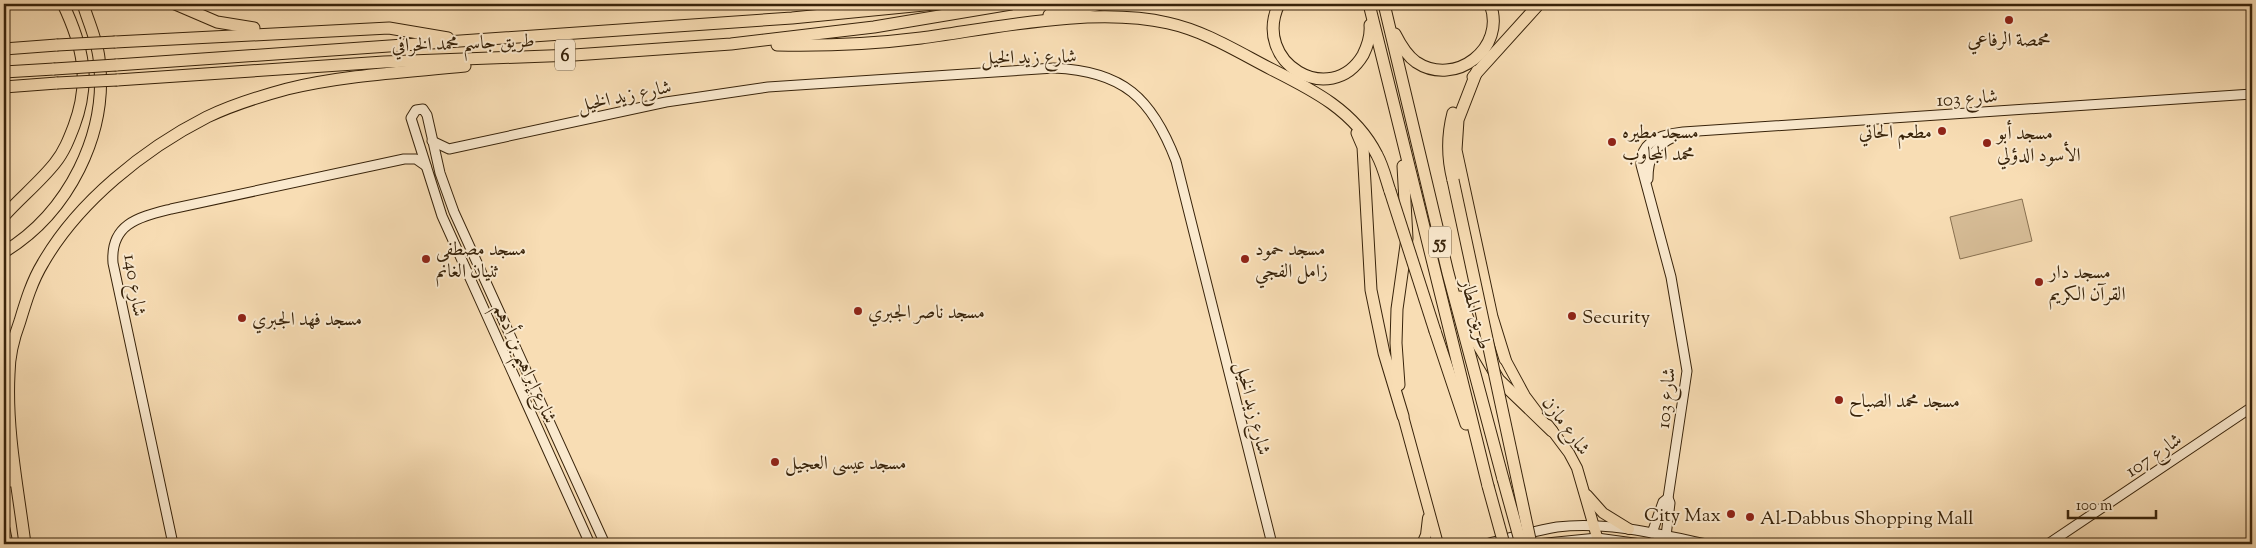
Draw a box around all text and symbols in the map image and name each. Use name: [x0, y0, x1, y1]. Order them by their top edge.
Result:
marker: محمصة الرفاعي: [2003, 14, 2015, 26]
place label: محمصة الرفاعي: [1968, 28, 2051, 55]
street label: طريق جاسم محمد الخرافي: [391, 29, 535, 64]
road number: 6: [555, 40, 575, 70]
street label: شارع زيد الخيل: [981, 44, 1077, 73]
street label: شارع زيد الخيل: [575, 74, 674, 121]
street label: شارع 103: [1936, 84, 1999, 115]
place label: مسجد مطيره محمد المجاوب: [1622, 120, 1699, 169]
place label: مطعم الحاتي: [1859, 120, 1932, 150]
place label: مسجد أبو الأسود الدؤلي: [1995, 120, 2081, 170]
marker: مطعم الحاتي: [1936, 125, 1948, 137]
marker: مسجد مطيره محمد المجاوب: [1606, 136, 1618, 148]
marker: مسجد أبو الأسود الدؤلي: [1981, 137, 1993, 149]
road number: 55: [1429, 226, 1451, 258]
place label: مسجد مصطفى ثنيان الغانم: [436, 237, 526, 287]
place label: مسجد حمود زامل الفجي: [1255, 237, 1328, 289]
street label: شارع 140: [115, 252, 152, 319]
marker: مسجد مصطفى ثنيان الغانم: [420, 253, 432, 265]
marker: مسجد حمود زامل الفجي: [1239, 253, 1251, 265]
place label: مسجد دار القرآن الكريم: [2047, 260, 2126, 310]
street label: طريق المطار: [1452, 274, 1497, 353]
marker: مسجد دار القرآن الكريم: [2033, 276, 2045, 288]
street label: شارع إبراهيم بن أدهم: [482, 299, 563, 430]
place label: مسجد ناصر الجبري: [868, 300, 985, 327]
marker: مسجد ناصر الجبري: [852, 305, 864, 317]
place label: Security: [1582, 305, 1651, 332]
place label: مسجد فهد الجبري: [252, 307, 362, 334]
marker: Security: [1566, 310, 1578, 322]
marker: مسجد فهد الجبري: [236, 312, 248, 324]
street label: شارع زيد الخيل: [1227, 359, 1276, 458]
street label: شارع 103: [1651, 367, 1684, 430]
place label: مسجد محمد الصباح: [1849, 389, 1960, 418]
street label: شارع مازن: [1534, 391, 1596, 462]
marker: مسجد محمد الصباح: [1833, 394, 1845, 406]
street label: شارع 107: [2121, 427, 2188, 485]
place label: مسجد عيسى العجيل: [785, 451, 906, 478]
marker: مسجد عيسى العجيل: [769, 456, 781, 468]
scale bar: [2068, 488, 2156, 520]
text: 100 m: [2076, 496, 2113, 517]
place label: City Max: [1644, 503, 1721, 530]
place label: Al-Dabbus Shopping Mall: [1760, 506, 1974, 533]
marker: City Max: [1725, 508, 1737, 520]
marker: Al-Dabbus Shopping Mall: [1744, 511, 1756, 523]

